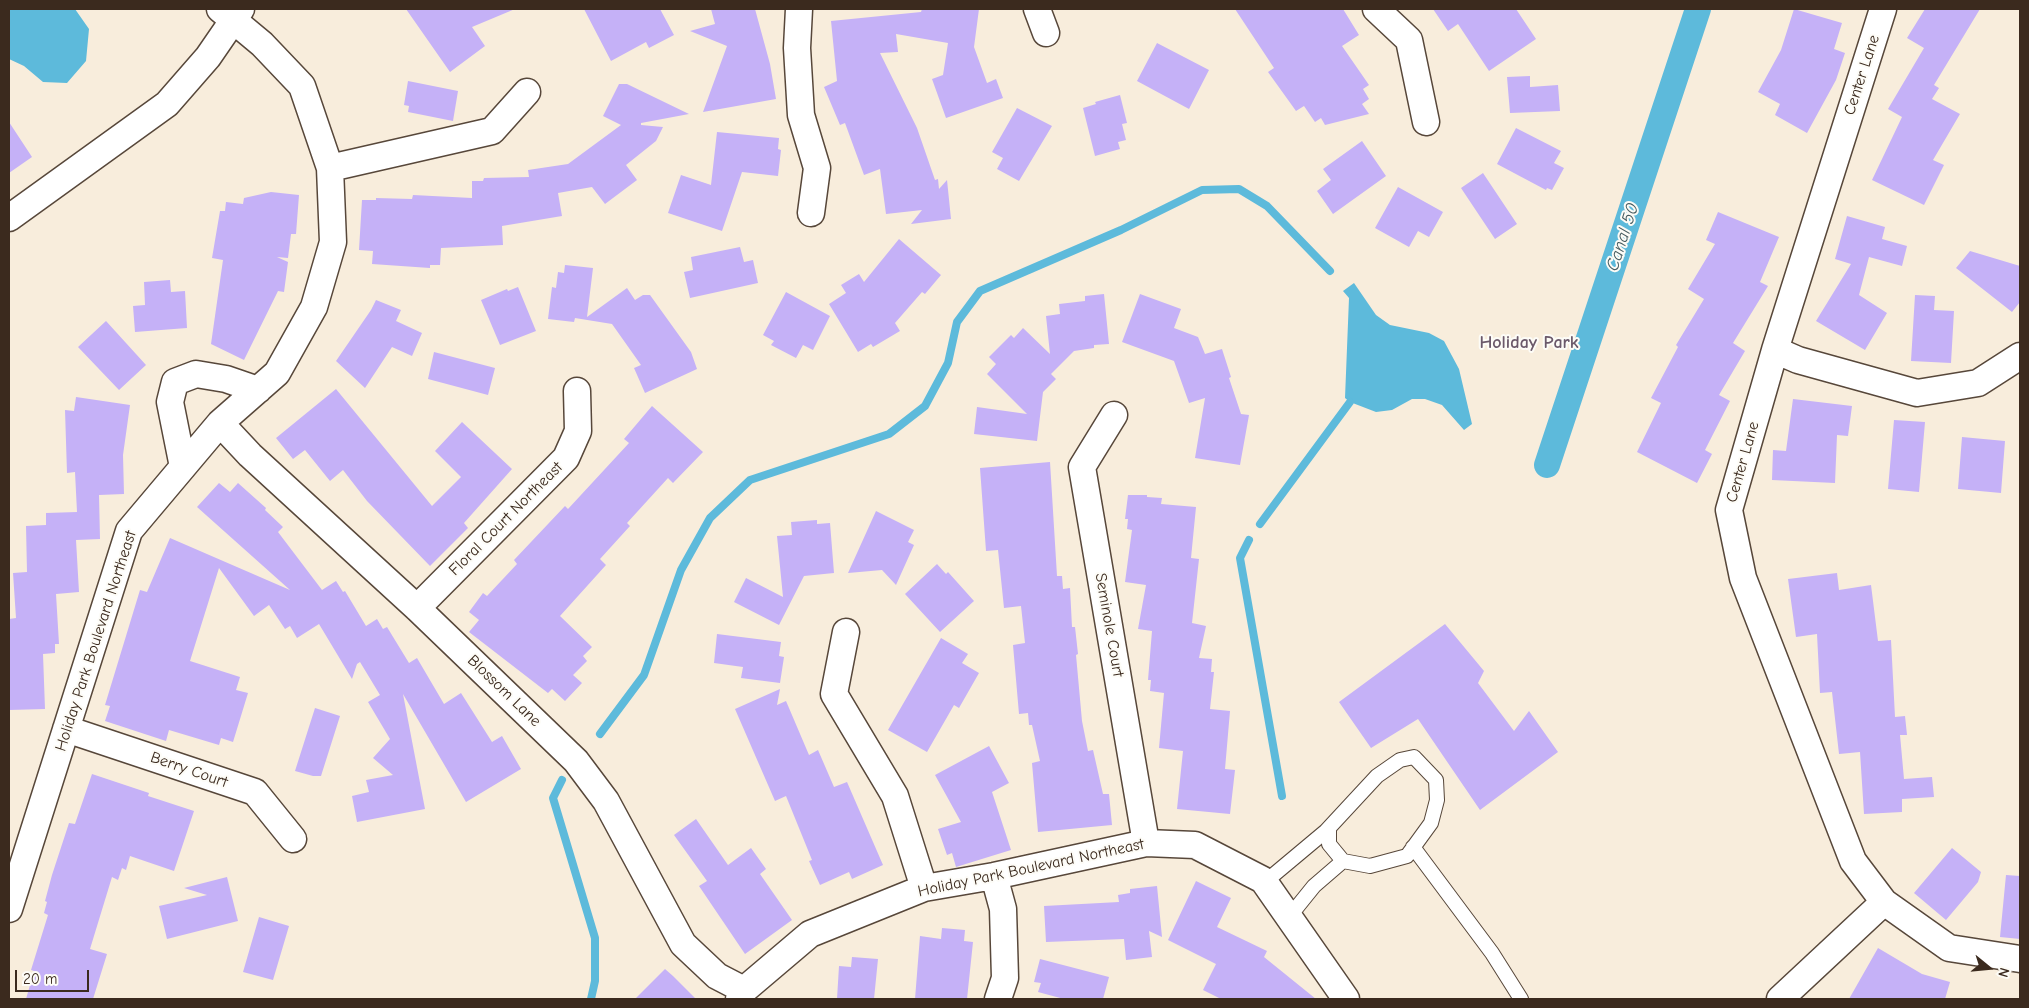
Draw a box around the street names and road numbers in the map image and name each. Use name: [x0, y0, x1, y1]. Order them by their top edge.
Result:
street label: Center Lane: [1840, 32, 1884, 118]
street label: Center Lane: [1722, 419, 1764, 505]
street label: Floral Court Northeast: [445, 458, 567, 580]
street label: Holiday Park Boulevard Northeast: [51, 528, 141, 754]
street label: Seminole Court: [1090, 571, 1128, 679]
street label: Blossom Lane: [463, 651, 545, 731]
street label: Berry Court: [148, 748, 230, 792]
street label: Holiday Park Boulevard Northeast: [916, 835, 1146, 901]

